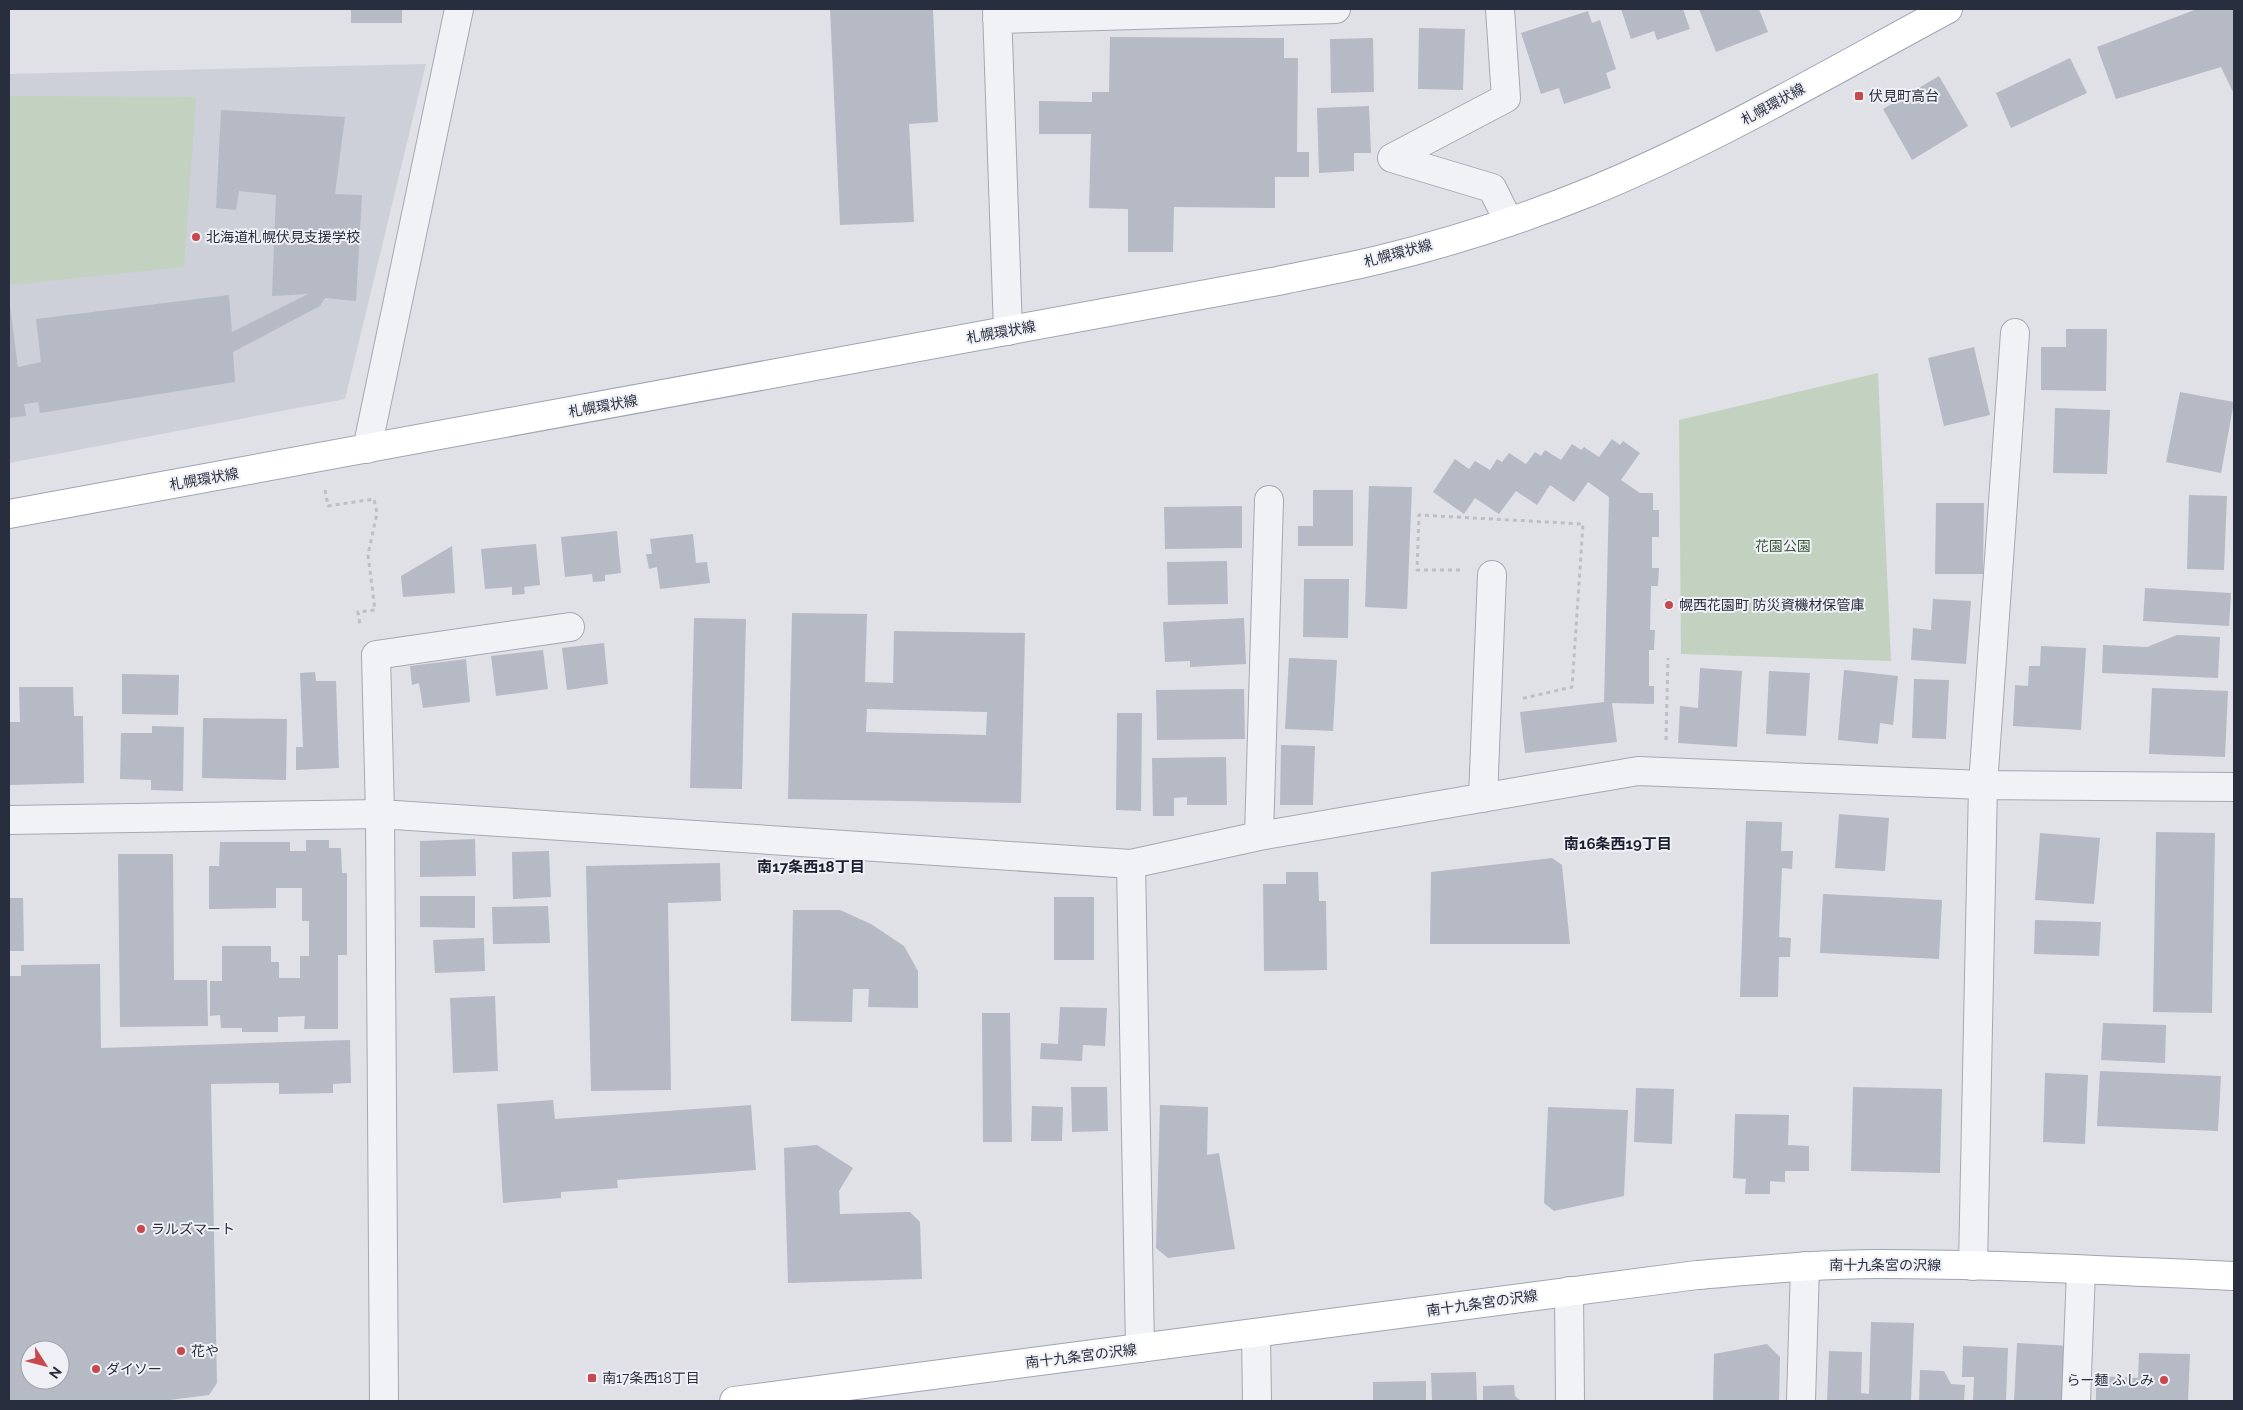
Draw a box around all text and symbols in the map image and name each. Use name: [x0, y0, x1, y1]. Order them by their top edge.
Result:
street label: 札幌環状線: [1739, 80, 1807, 128]
place label: 伏見町高台: [1869, 88, 1939, 104]
marker: 伏見町高台: [1853, 90, 1865, 102]
place label: 北海道札幌伏見支援学校: [206, 229, 360, 245]
marker: 北海道札幌伏見支援学校: [190, 231, 202, 243]
street label: 札幌環状線: [1362, 236, 1434, 270]
street label: 札幌環状線: [965, 318, 1037, 346]
street label: 札幌環状線: [567, 392, 639, 420]
street label: 札幌環状線: [168, 465, 240, 493]
park label: 花園公園: [1755, 538, 1811, 554]
place label: 幌西花園町 防災資機材保管庫: [1679, 597, 1865, 613]
marker: 幌西花園町 防災資機材保管庫: [1663, 599, 1675, 611]
district label: 南16条西19丁目: [1564, 835, 1672, 853]
district label: 南17条西18丁目: [757, 858, 865, 876]
place label: ラルズマート: [151, 1221, 235, 1237]
marker: ラルズマート: [135, 1223, 147, 1235]
street label: 南十九条宮の沢線: [1829, 1257, 1941, 1273]
street label: 南十九条宮の沢線: [1425, 1287, 1539, 1319]
north arrow: [20, 1340, 70, 1390]
street label: 南十九条宮の沢線: [1024, 1341, 1138, 1371]
place label: 花や: [191, 1343, 219, 1359]
marker: 花や: [175, 1345, 187, 1357]
place label: ダイソー: [106, 1361, 162, 1377]
marker: ダイソー: [90, 1363, 102, 1375]
text: N: [46, 1364, 65, 1382]
place label: 南17条西18丁目: [602, 1370, 700, 1386]
marker: 南17条西18丁目: [586, 1372, 598, 1384]
place label: らー麺 ふしみ: [2066, 1372, 2154, 1388]
marker: らー麺 ふしみ: [2158, 1374, 2170, 1386]

